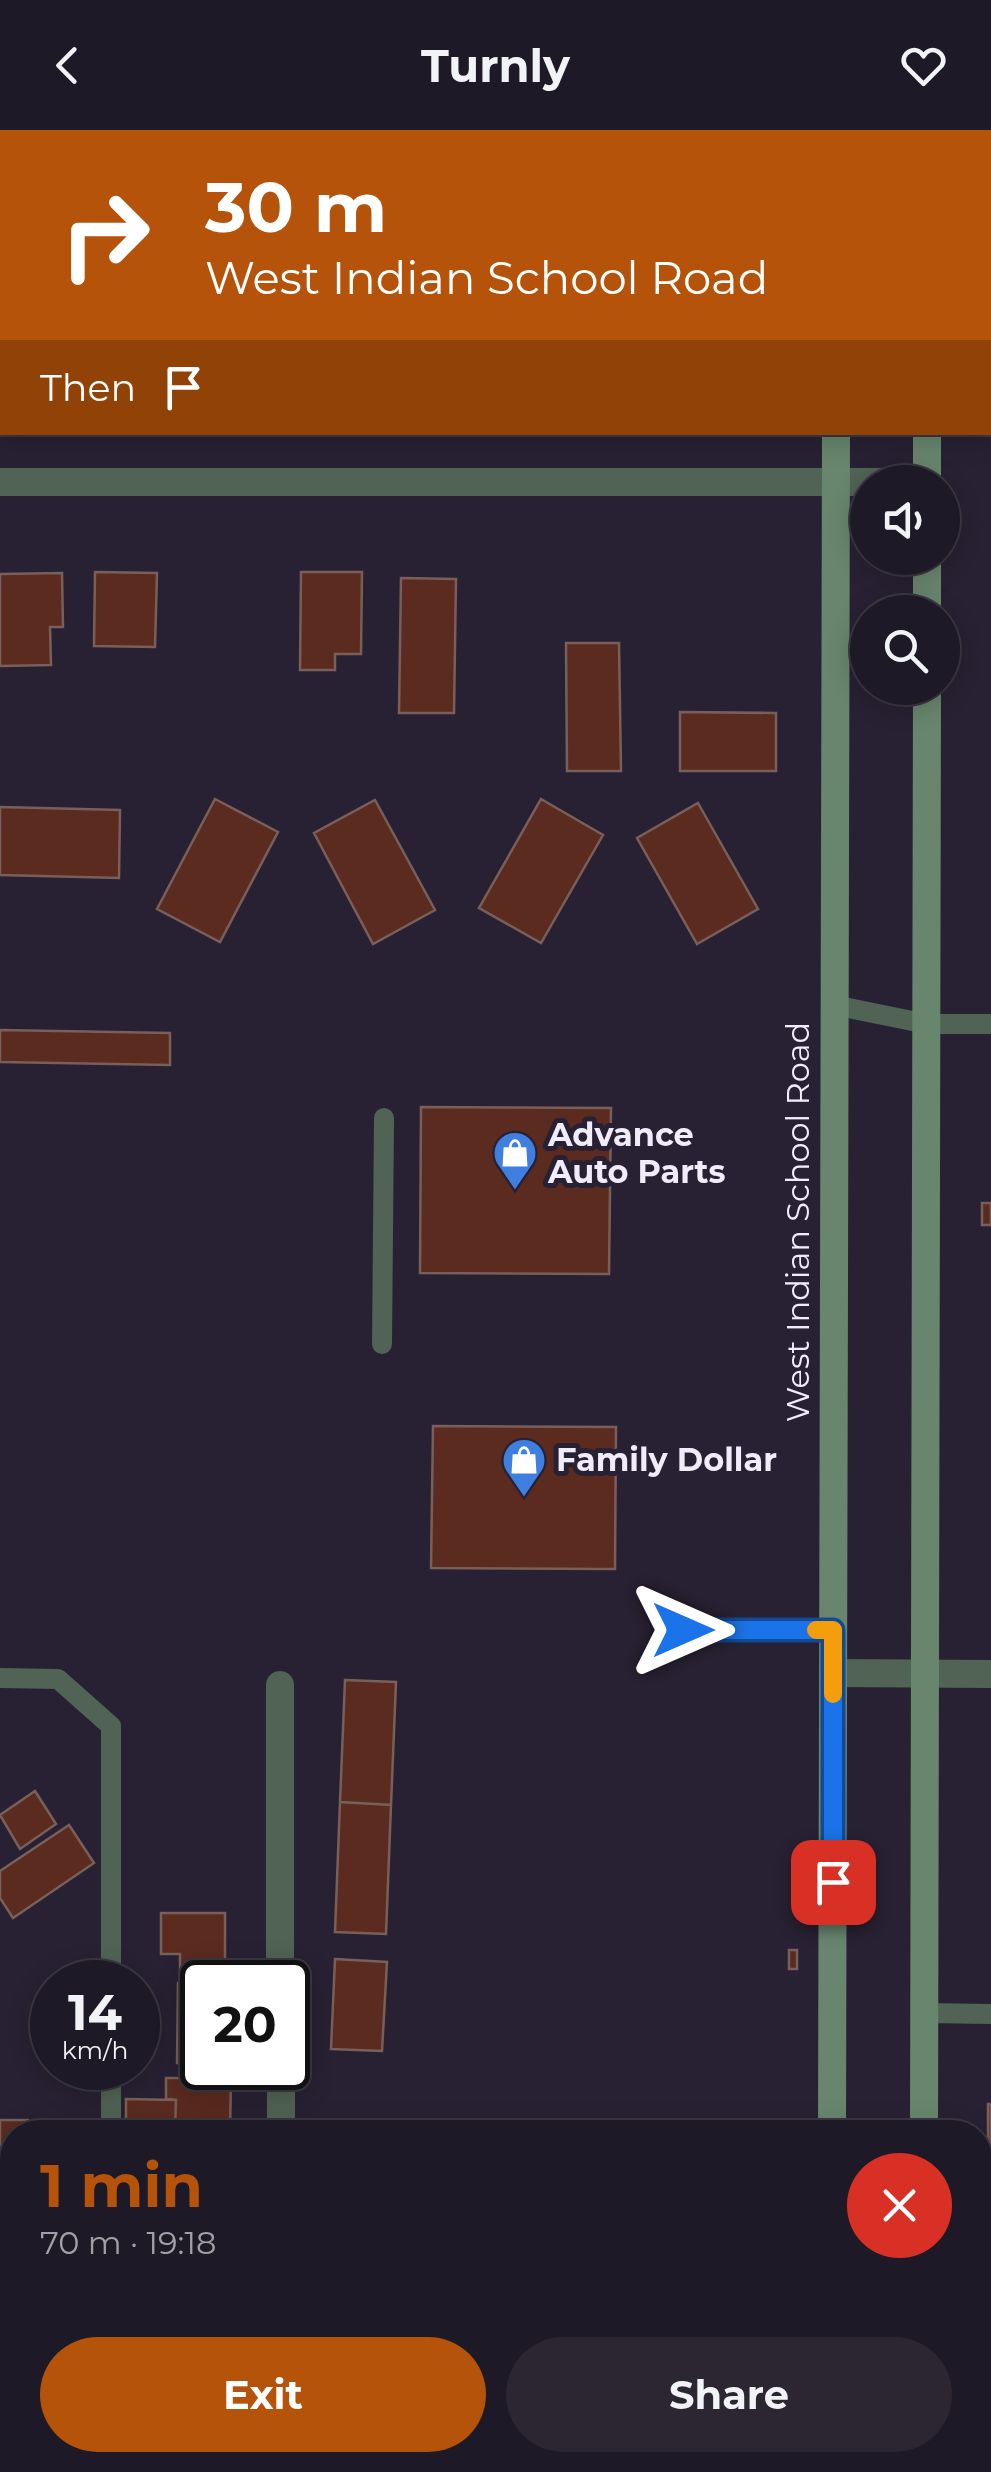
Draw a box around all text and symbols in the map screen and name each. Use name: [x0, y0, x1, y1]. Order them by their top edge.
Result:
icon: back: [40, 38, 95, 93]
text: Turnly: [421, 38, 570, 93]
icon: heart: [896, 38, 951, 93]
text: 30 m: [205, 164, 387, 250]
icon: right: [40, 170, 170, 300]
text: West Indian School Road: [205, 250, 768, 305]
icon: arrive: [156, 360, 211, 415]
text: Then: [40, 364, 136, 411]
map controls: [850, 465, 960, 705]
button: sound: [850, 465, 960, 575]
button: search: [850, 595, 960, 705]
street label: West Indian School Road: [778, 1022, 817, 1422]
place label: Advance Auto Parts: [547, 1115, 725, 1191]
shop icon: Advance Auto Parts: [492, 1130, 538, 1191]
shop icon: Family Dollar: [501, 1437, 547, 1498]
place label: Family Dollar: [556, 1440, 777, 1479]
position arrow: [631, 1578, 735, 1682]
pin: [791, 1840, 876, 1925]
icon: arrive: [806, 1855, 861, 1910]
speed limit sign: 20: [180, 1960, 310, 2090]
text: 14: [68, 1982, 122, 2043]
text: km/h: [62, 2035, 128, 2065]
text: 1 min: [40, 2149, 203, 2222]
button: close: [847, 2153, 952, 2258]
text: 70 m · 19:18: [40, 2223, 216, 2262]
button: Exit: [40, 2337, 486, 2452]
button: Share: [506, 2337, 952, 2452]

